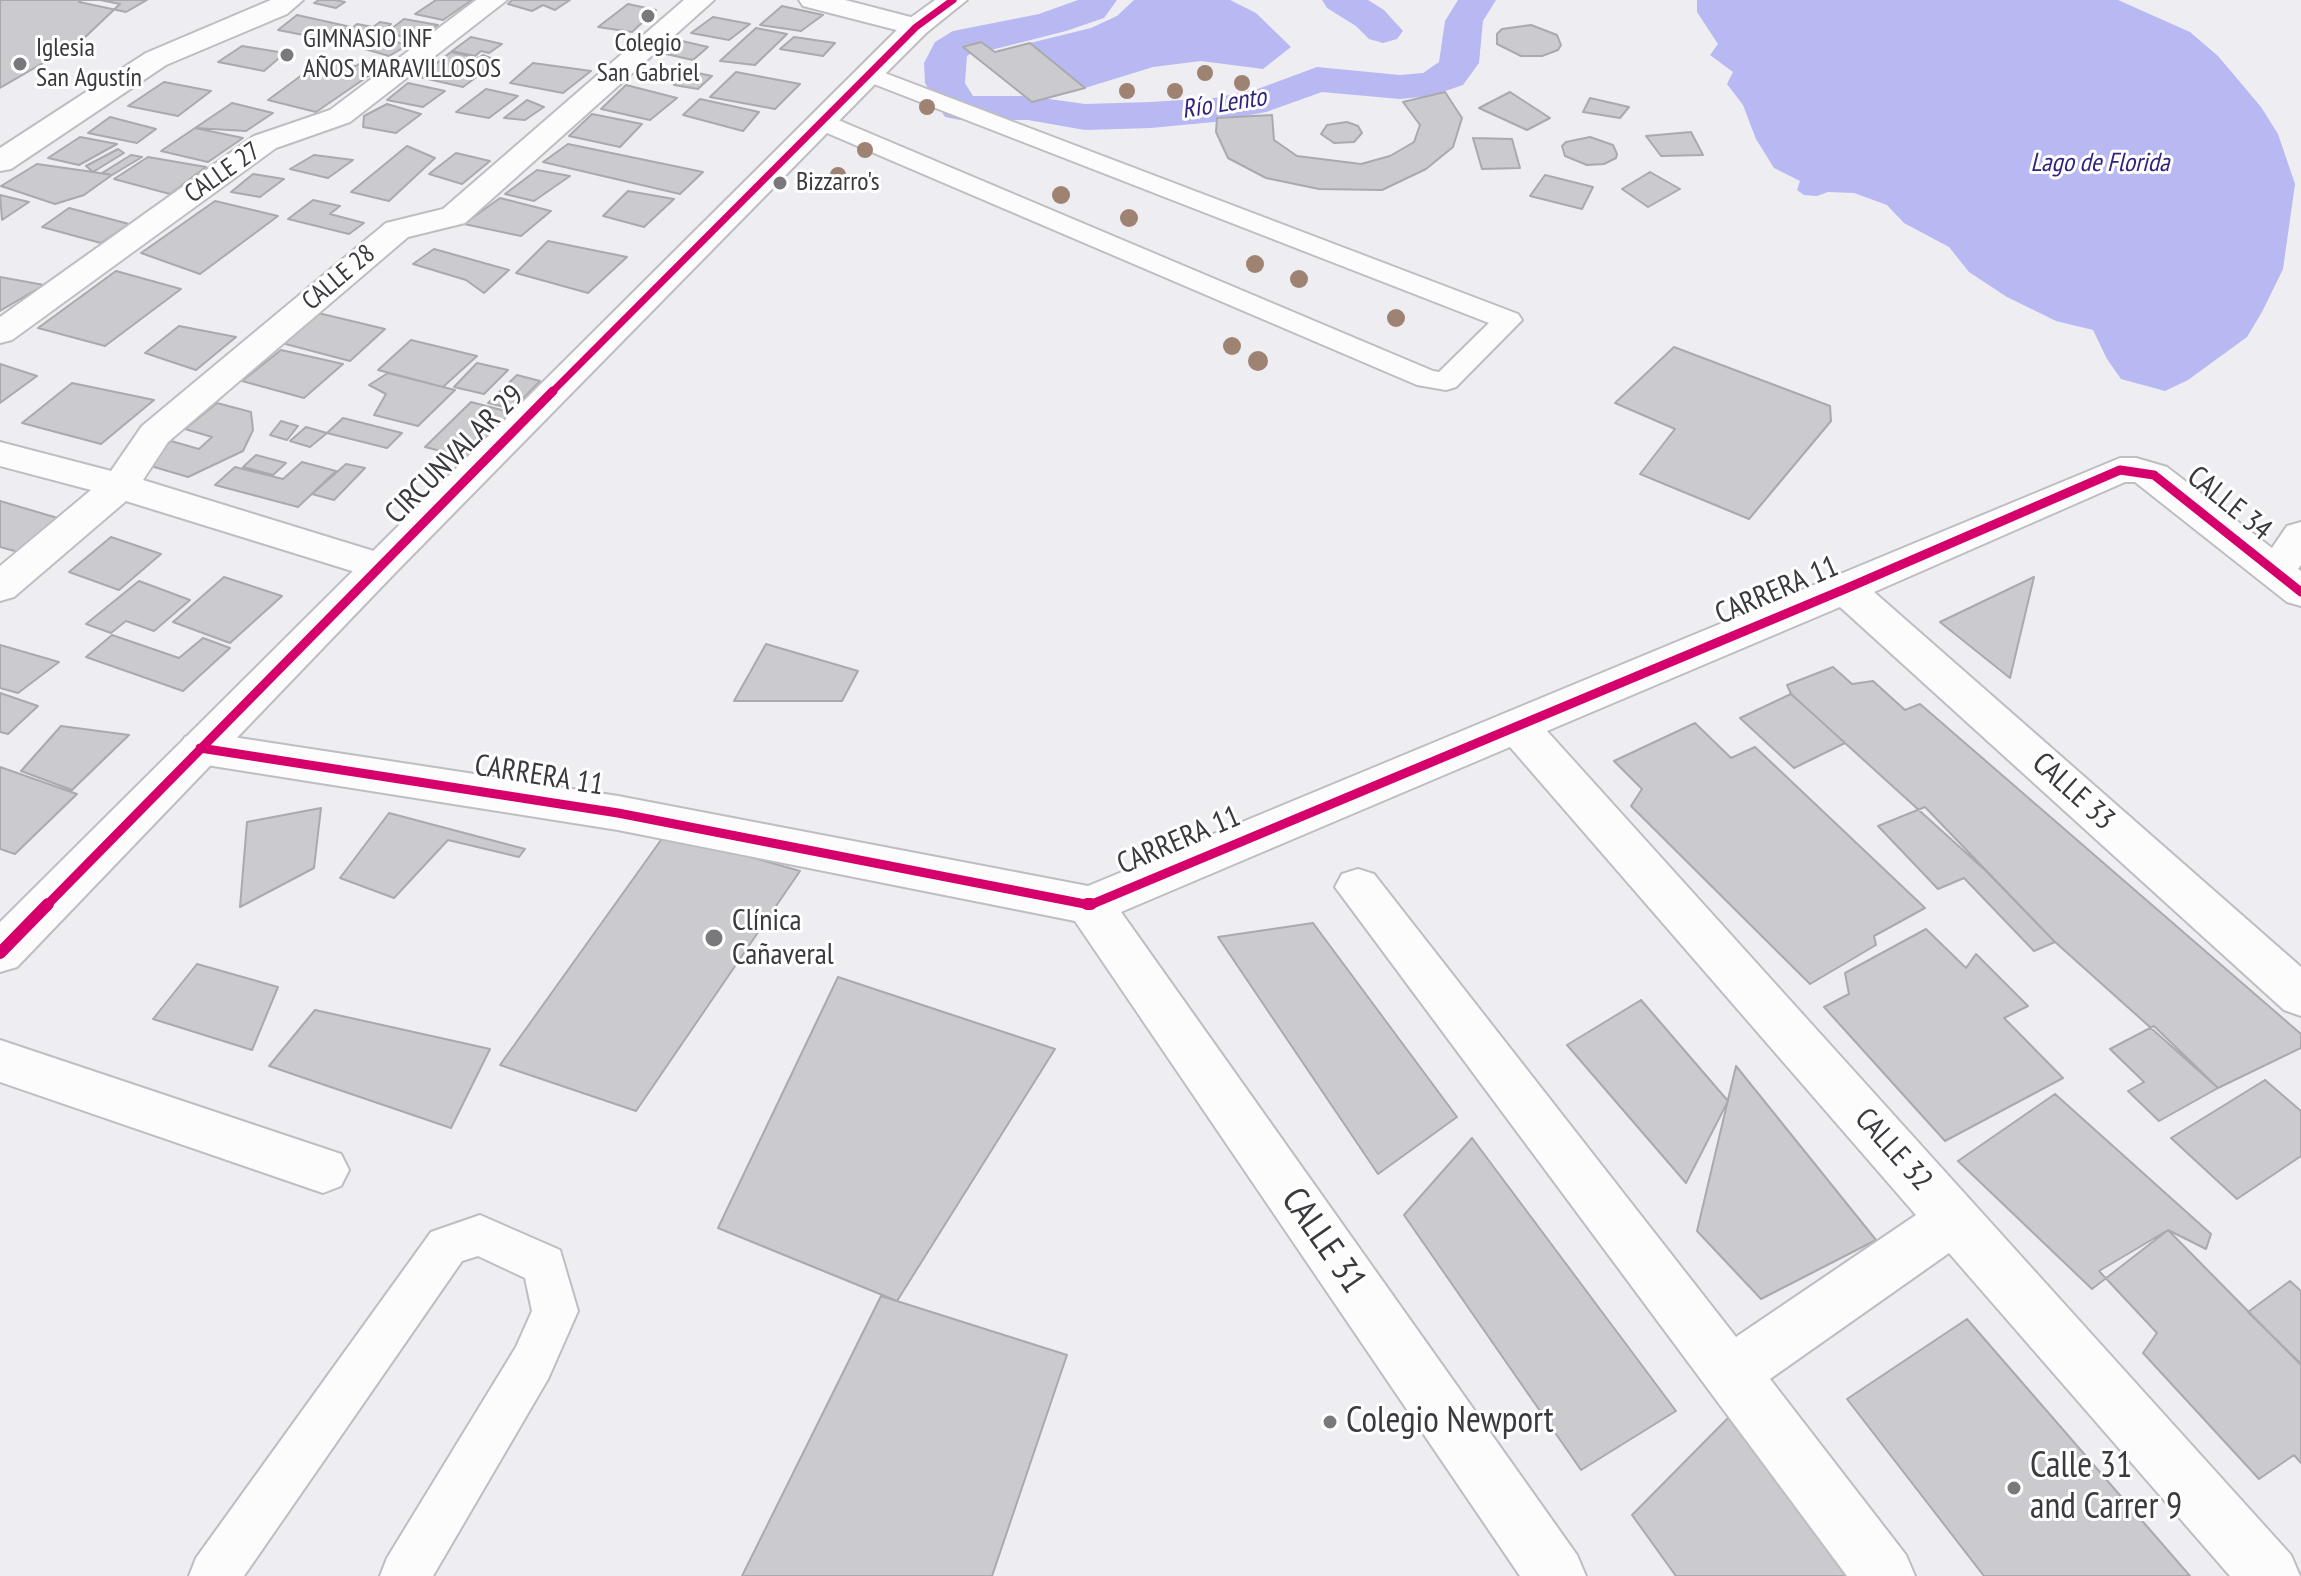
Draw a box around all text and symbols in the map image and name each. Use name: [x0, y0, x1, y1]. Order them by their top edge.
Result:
marker: Colegio San Gabriel: [639, 7, 657, 25]
place label: GIMNASIO INF AÑOS MARAVILLOSOS: [303, 24, 501, 86]
place label: Colegio San Gabriel: [597, 28, 699, 90]
place label: Iglesia San Agustín: [36, 33, 142, 94]
marker: GIMNASIO INF AÑOS MARAVILLOSOS: [278, 46, 296, 64]
marker: Iglesia San Agustín: [11, 55, 29, 73]
water label: Río Lento: [1180, 82, 1268, 126]
street label: CALLE 27: [179, 136, 267, 210]
water label: Lago de Florida: [2031, 148, 2169, 180]
place label: Bizzarro's: [796, 167, 879, 199]
marker: Bizzarro's: [771, 174, 789, 192]
street label: CALLE 28: [296, 239, 382, 317]
street label: CIRCUNVALAR 29: [378, 378, 532, 532]
street label: CALLE 34: [2179, 459, 2279, 549]
street label: CARRERA 11: [1710, 549, 1844, 633]
street label: CALLE 33: [2024, 746, 2122, 838]
street label: CARRERA 11: [472, 748, 606, 804]
street label: CARRERA 11: [1112, 799, 1246, 883]
place label: Clínica Cañaveral: [732, 903, 834, 974]
marker: Clínica Cañaveral: [703, 927, 725, 949]
street label: CALLE 32: [1847, 1101, 1939, 1199]
street label: CALLE 31: [1271, 1180, 1375, 1302]
place label: Colegio Newport: [1346, 1400, 1554, 1444]
marker: Colegio Newport: [1321, 1413, 1339, 1431]
place label: Calle 31 and Carrer 9: [2030, 1445, 2182, 1530]
marker: Calle 31 and Carrer 9: [2005, 1479, 2023, 1497]

